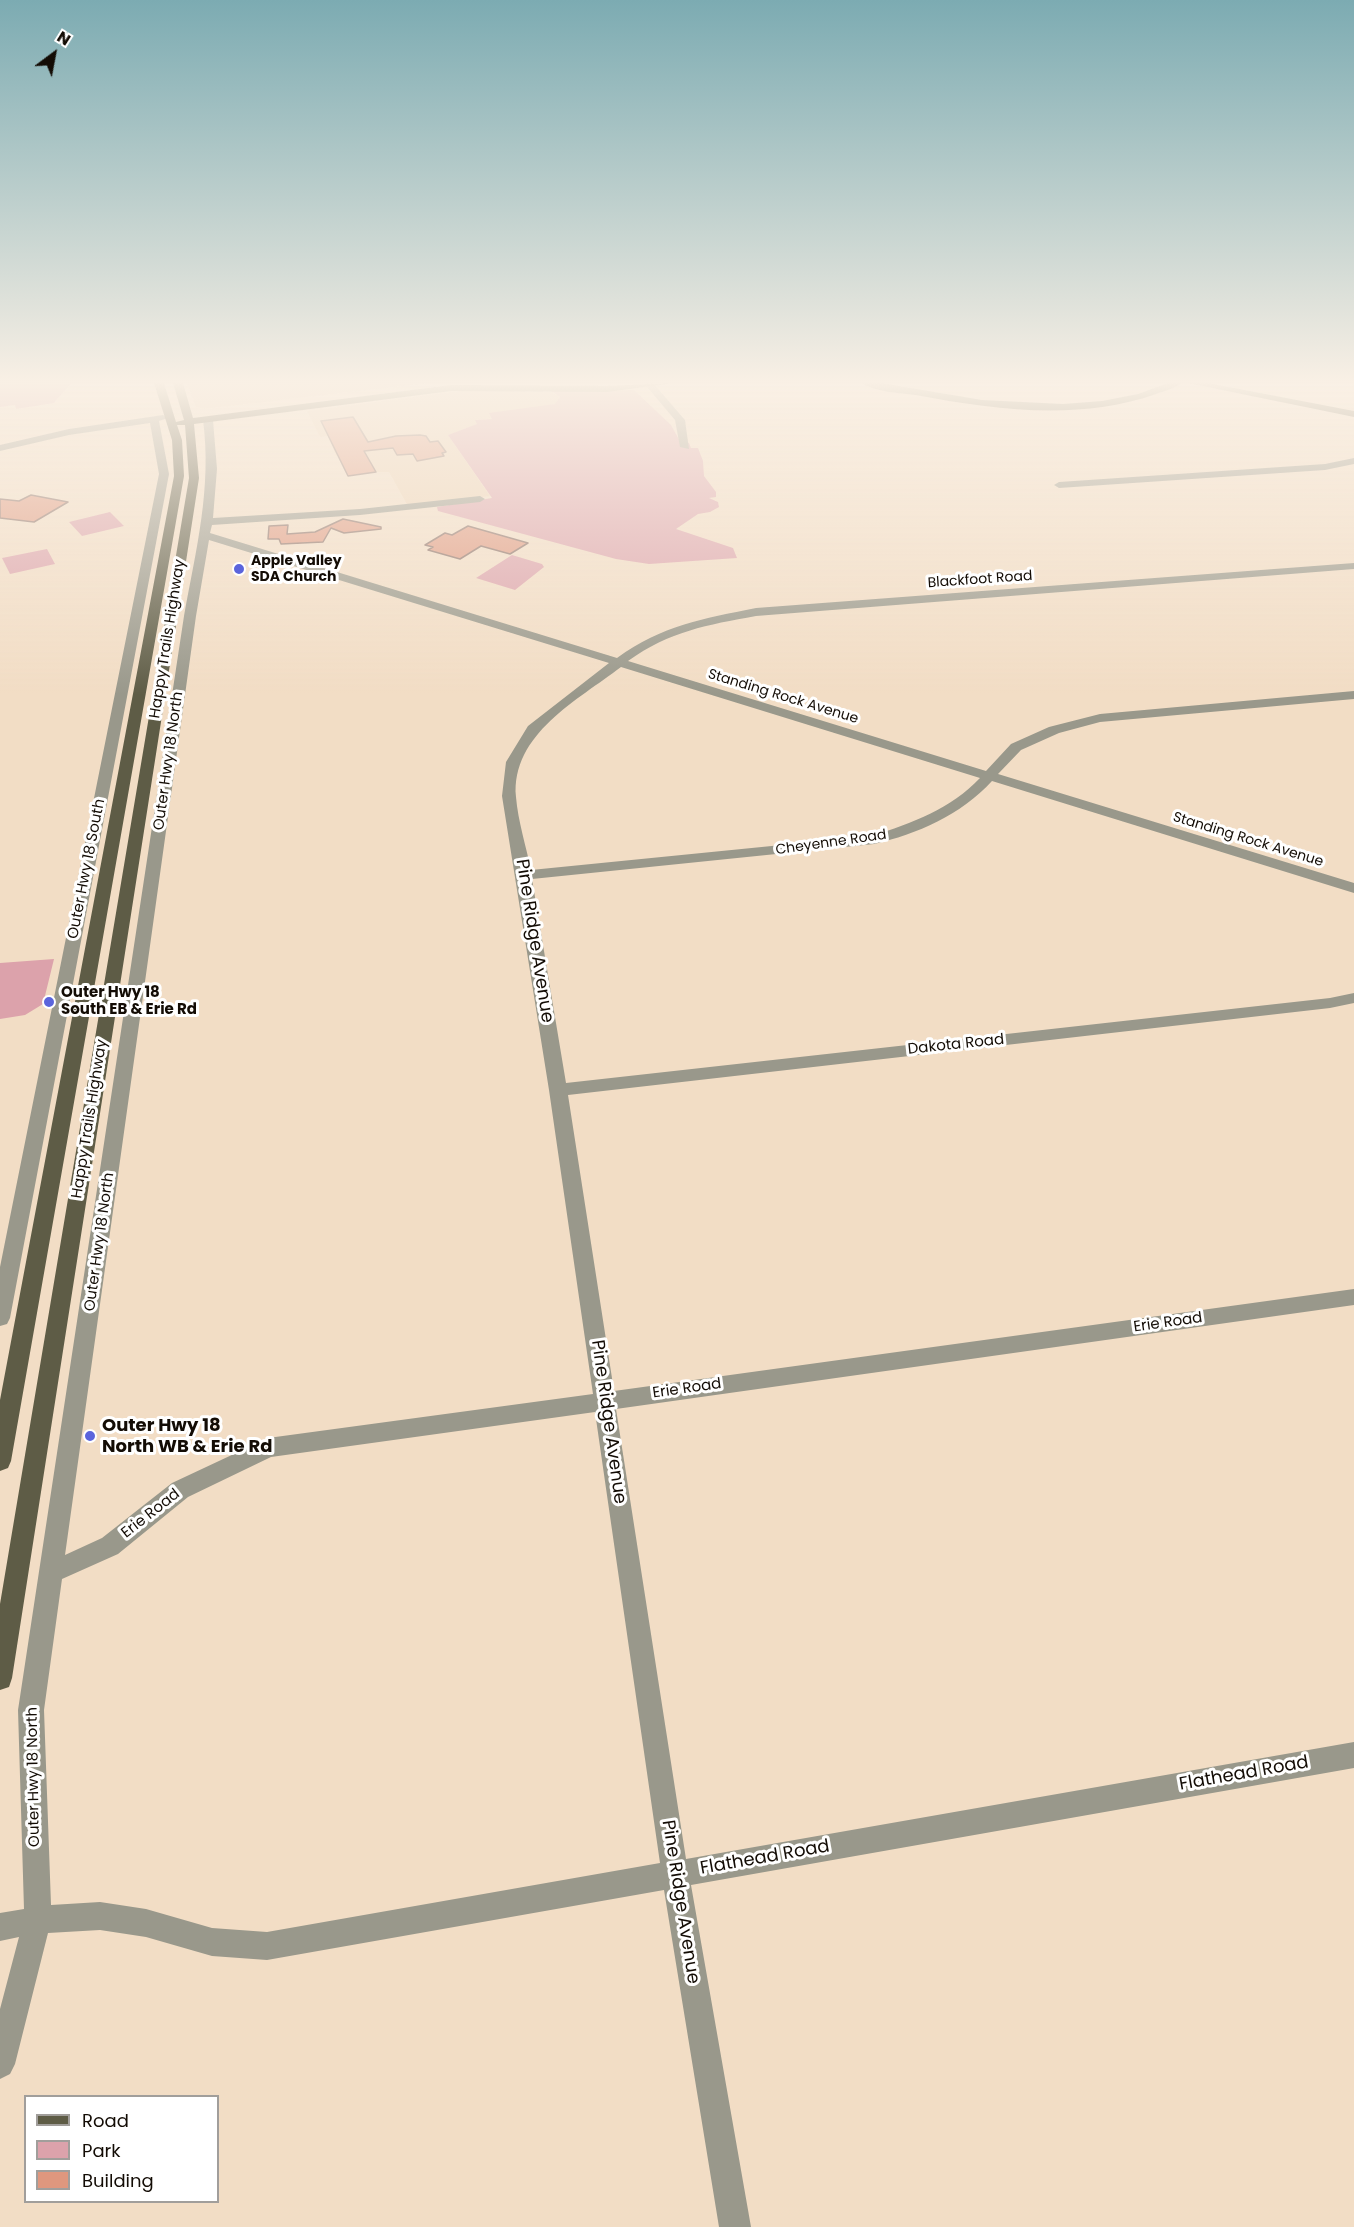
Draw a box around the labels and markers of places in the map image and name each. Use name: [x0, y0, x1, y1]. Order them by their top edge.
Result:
place label: Apple Valley SDA Church: [251, 553, 342, 586]
marker: Apple Valley SDA Church: [232, 562, 246, 576]
place label: Outer Hwy 18 South EB & Erie Rd: [61, 984, 197, 1019]
marker: Outer Hwy 18 South EB & Erie Rd: [42, 995, 56, 1009]
place label: Outer Hwy 18 North WB & Erie Rd: [102, 1415, 272, 1458]
marker: Outer Hwy 18 North WB & Erie Rd: [83, 1429, 97, 1443]

